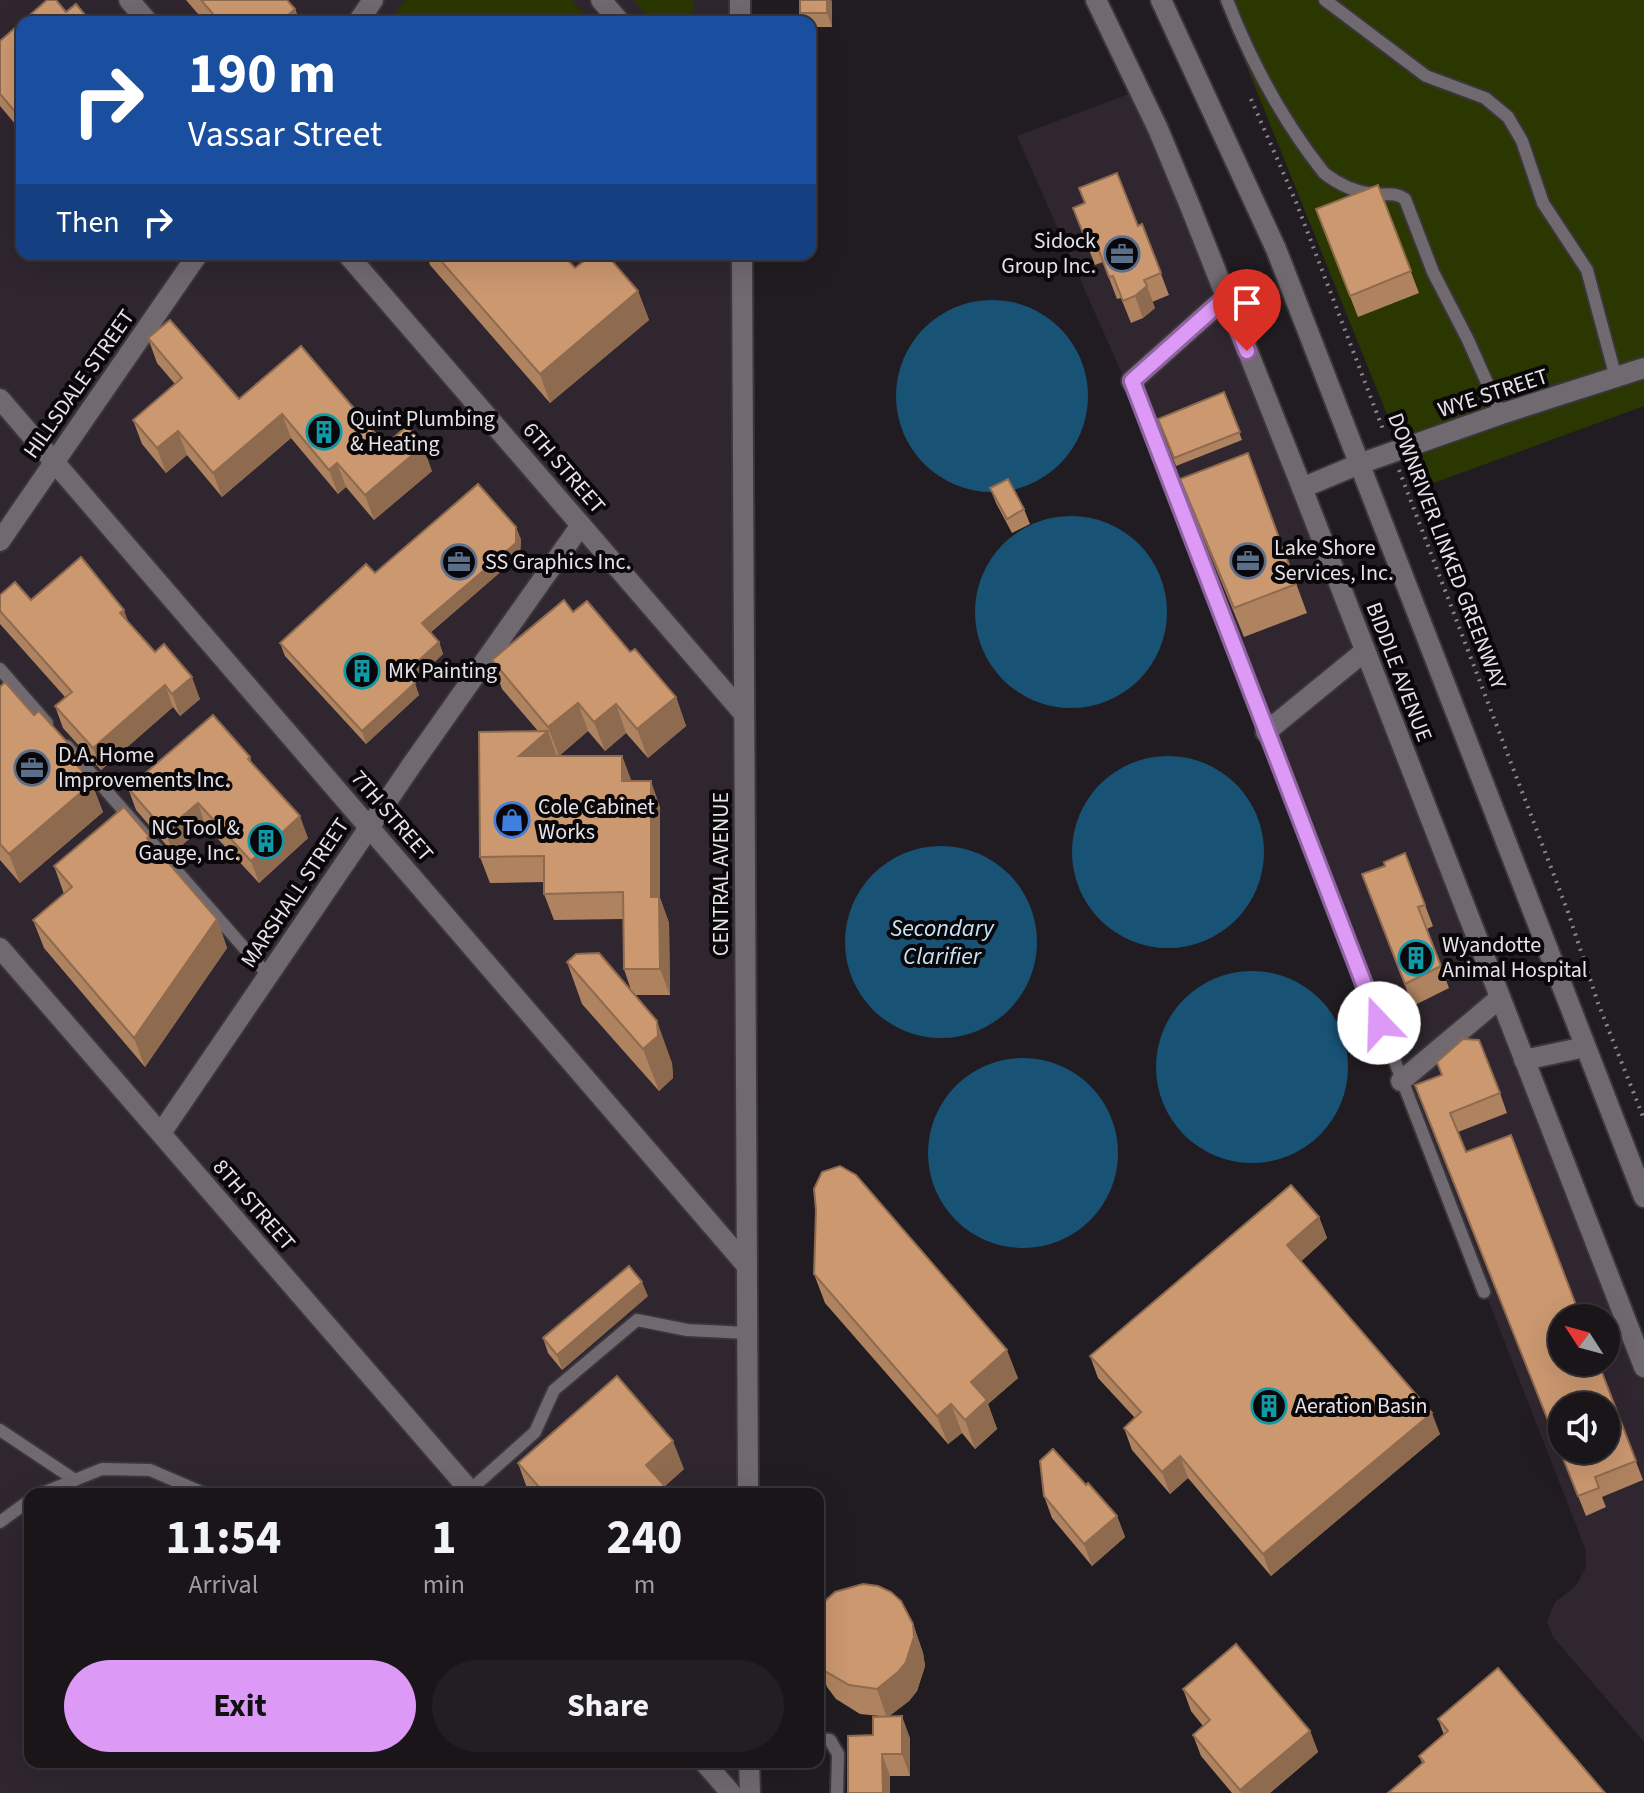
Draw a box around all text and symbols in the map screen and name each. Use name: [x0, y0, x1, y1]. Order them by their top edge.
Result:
text: 190 m: [188, 35, 336, 114]
icon: right: [56, 48, 160, 152]
text: Vassar Street: [188, 109, 382, 160]
icon: right: [136, 200, 180, 244]
text: Then: [56, 201, 120, 244]
place label: Sidock Group Inc.: [1001, 225, 1096, 282]
office icon: Sidock Group Inc.: [1103, 235, 1141, 273]
pin: [1213, 269, 1281, 351]
icon: arrive: [1225, 281, 1269, 325]
street label: HILLSDALE STREET: [16, 303, 143, 465]
street label: WYE STREET: [1434, 360, 1553, 426]
place label: Quint Plumbing & Heating: [350, 403, 495, 460]
street label: DOWNRIVER LINKED GREENWAY: [1379, 408, 1515, 694]
building icon: Quint Plumbing & Heating: [305, 413, 343, 451]
street label: 6TH STREET: [515, 415, 613, 521]
place label: Lake Shore Services, Inc.: [1274, 532, 1393, 589]
office icon: Lake Shore Services, Inc.: [1229, 542, 1267, 580]
office icon: SS Graphics Inc.: [440, 543, 478, 581]
place label: SS Graphics Inc.: [485, 546, 631, 578]
street label: BIDDLE AVENUE: [1358, 598, 1440, 746]
building icon: MK Painting: [343, 652, 381, 690]
place label: MK Painting: [388, 655, 497, 687]
place label: D.A. Home Improvements Inc.: [58, 739, 230, 796]
office icon: D.A. Home Improvements Inc.: [13, 749, 51, 787]
street label: 7TH STREET: [343, 763, 441, 869]
place label: Cole Cabinet Works: [538, 791, 655, 848]
street label: CENTRAL AVENUE: [705, 792, 737, 956]
shop icon: Cole Cabinet Works: [493, 801, 531, 839]
place label: NC Tool & Gauge, Inc.: [138, 812, 241, 869]
street label: MARSHALL STREET: [233, 812, 357, 974]
building icon: NC Tool & Gauge, Inc.: [247, 822, 285, 860]
water label: Secondary Clarifier: [890, 911, 995, 974]
place label: Wyandotte Animal Hospital: [1442, 929, 1587, 986]
building icon: Wyandotte Animal Hospital: [1397, 939, 1435, 977]
position arrow: [1337, 981, 1421, 1065]
street label: 8TH STREET: [205, 1152, 303, 1258]
north arrow: [1548, 1304, 1620, 1376]
map controls: [1548, 1304, 1620, 1464]
building icon: Aeration Basin: [1250, 1387, 1288, 1425]
place label: Aeration Basin: [1295, 1390, 1428, 1422]
button: sound: [1548, 1392, 1620, 1464]
text: 11:54: [165, 1504, 281, 1572]
text: 1: [431, 1504, 457, 1572]
text: 240: [606, 1504, 682, 1572]
text: Arrival: [188, 1566, 258, 1603]
text: min: [423, 1566, 465, 1603]
text: m: [634, 1566, 655, 1603]
button: Exit: [64, 1660, 416, 1752]
button: Share: [432, 1660, 784, 1752]

